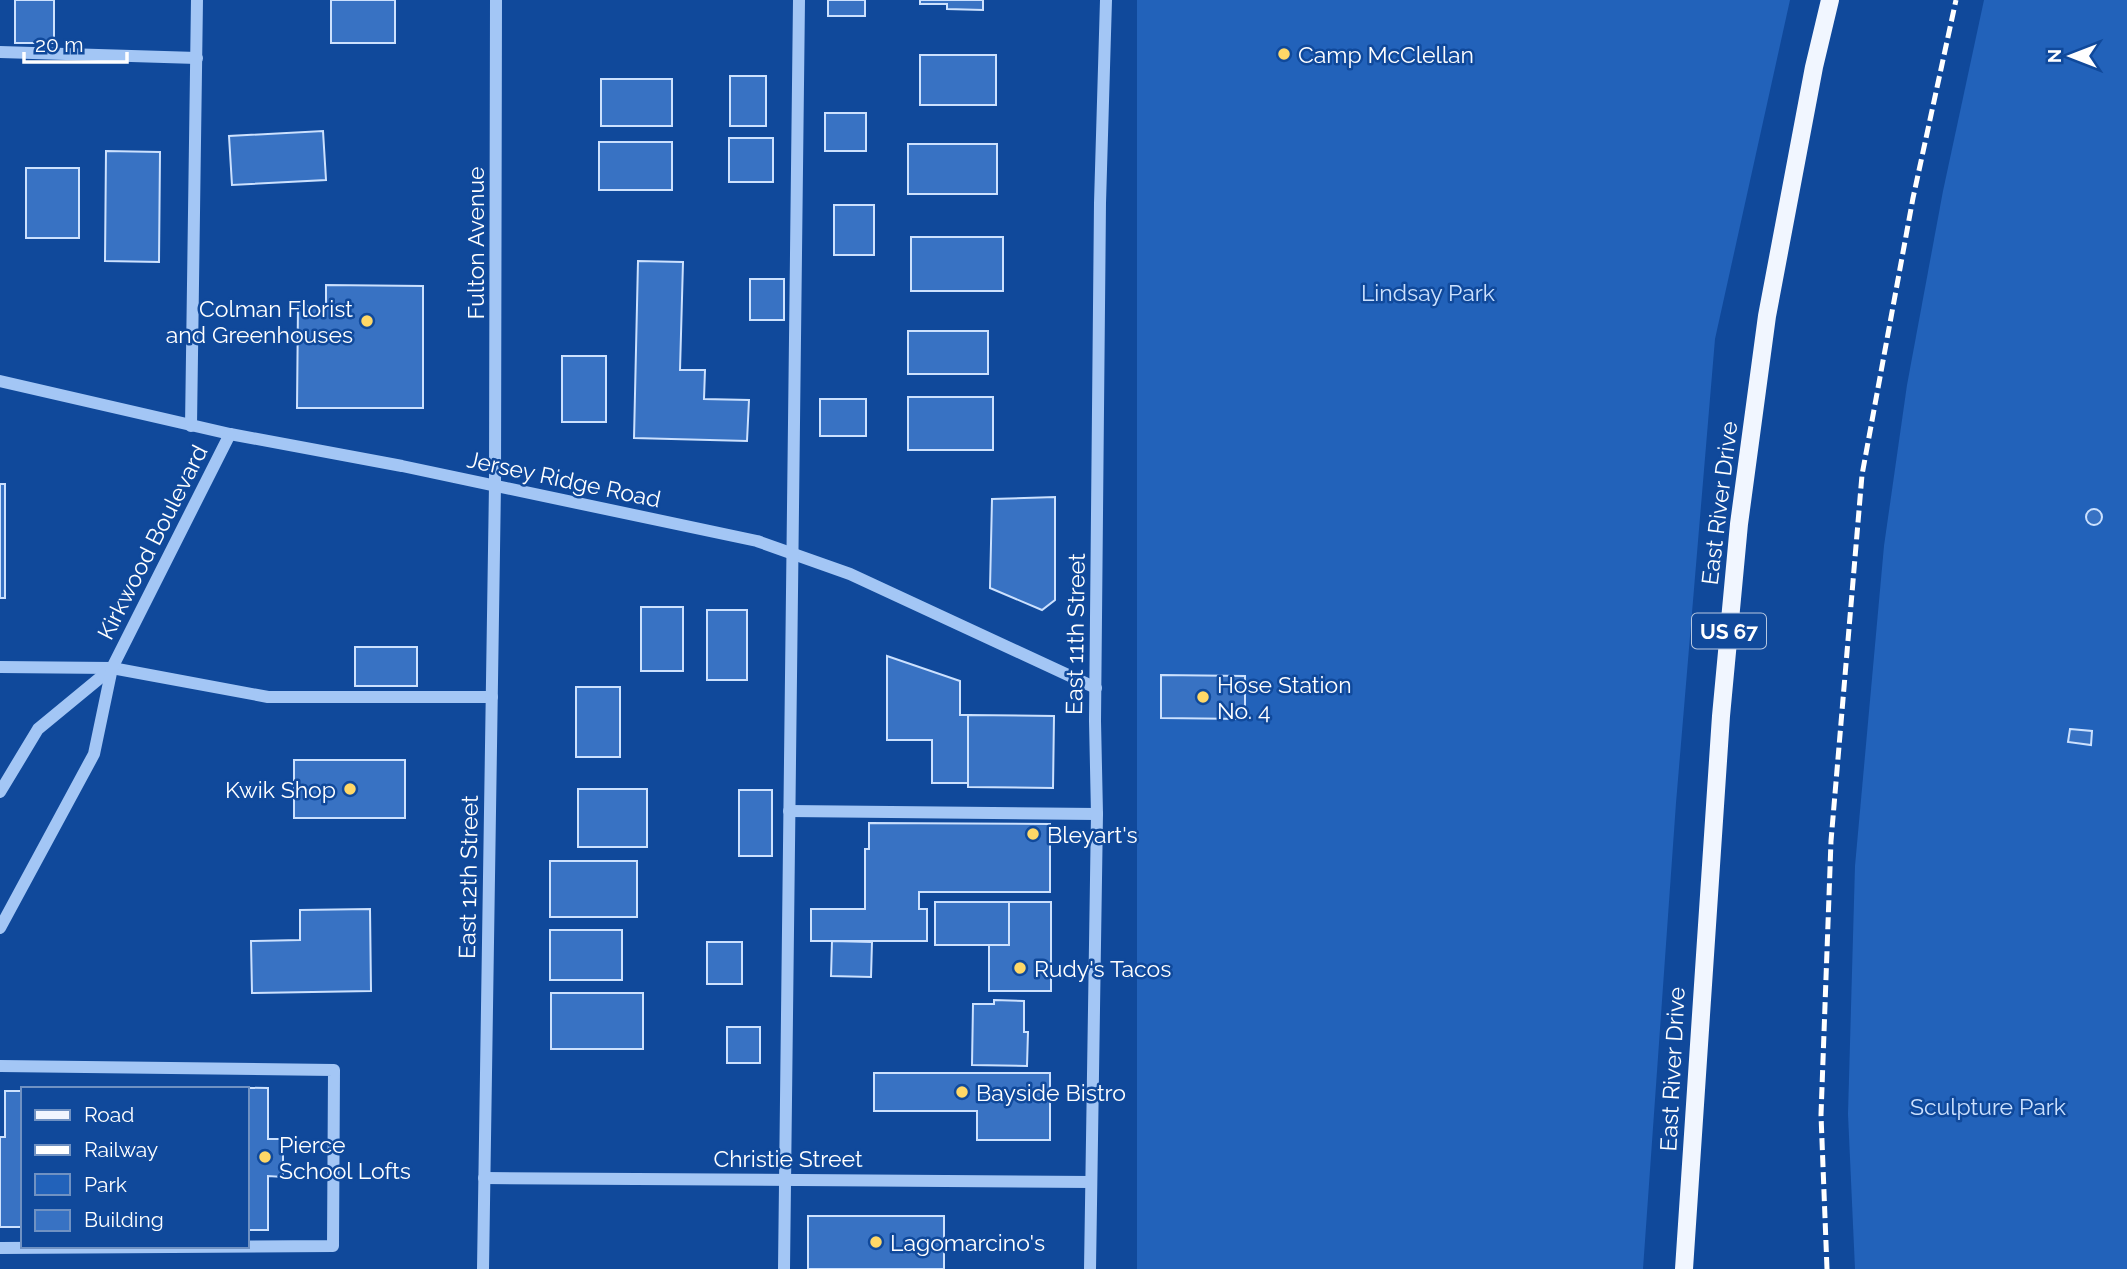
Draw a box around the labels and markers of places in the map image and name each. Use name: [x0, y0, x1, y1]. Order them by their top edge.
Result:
place label: Camp McClellan: [1298, 41, 1474, 68]
marker: Camp McClellan: [1276, 46, 1292, 62]
place label: Colman Florist and Greenhouses: [166, 295, 353, 348]
marker: Colman Florist and Greenhouses: [359, 313, 375, 329]
place label: Hose Station No. 4: [1217, 671, 1352, 724]
marker: Hose Station No. 4: [1195, 689, 1211, 705]
place label: Kwik Shop: [225, 776, 336, 803]
marker: Kwik Shop: [342, 781, 358, 797]
place label: Bleyart's: [1047, 821, 1138, 848]
marker: Bleyart's: [1025, 826, 1041, 842]
place label: Rudy's Tacos: [1034, 955, 1171, 982]
marker: Rudy's Tacos: [1012, 960, 1028, 976]
place label: Bayside Bistro: [976, 1079, 1126, 1106]
marker: Bayside Bistro: [954, 1084, 970, 1100]
place label: Pierce School Lofts: [279, 1131, 411, 1184]
marker: Pierce School Lofts: [257, 1149, 273, 1165]
place label: Lagomarcino's: [890, 1229, 1045, 1256]
marker: Lagomarcino's: [868, 1234, 884, 1250]

